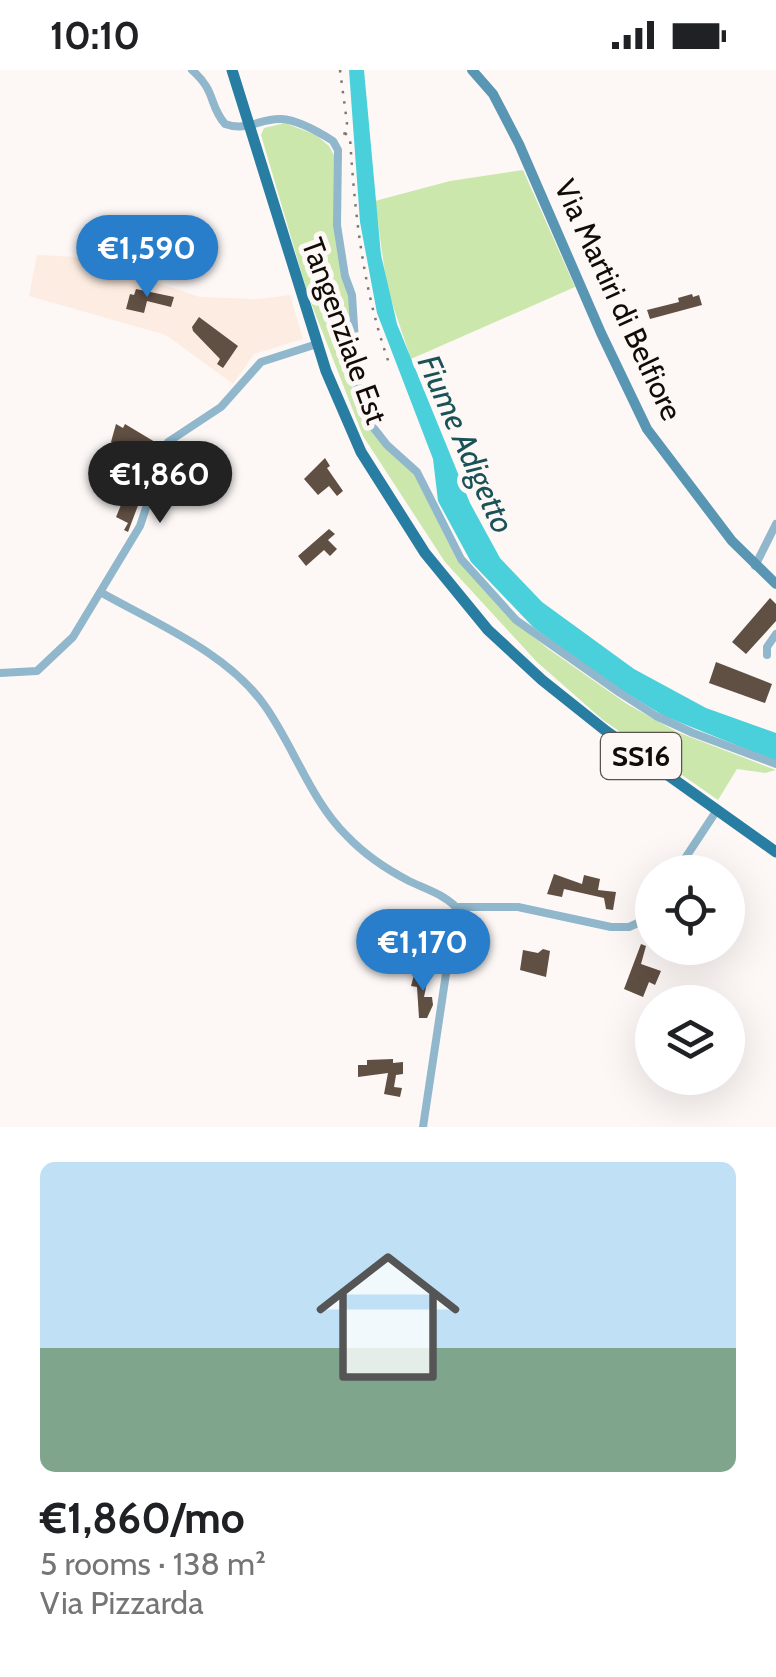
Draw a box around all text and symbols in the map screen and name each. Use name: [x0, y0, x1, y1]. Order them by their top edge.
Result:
text: 10:10: [50, 12, 140, 59]
street label: Via Martiri di Belfiore: [546, 173, 691, 426]
pin: €1,590: [66, 215, 228, 300]
text: €1,590: [98, 228, 196, 267]
street label: Tangenziale Est: [294, 233, 395, 429]
water label: Fiume Adigetto: [410, 348, 523, 539]
pin: €1,860: [79, 441, 241, 526]
text: €1,860: [110, 454, 210, 493]
road number: SS16: [601, 733, 681, 779]
map controls: [635, 855, 745, 1095]
button: locate: [635, 855, 745, 965]
pin: €1,170: [342, 909, 504, 994]
text: €1,170: [378, 922, 468, 961]
button: layers: [635, 985, 745, 1095]
icon: home: [298, 1227, 478, 1407]
text: €1,860/mo: [40, 1492, 245, 1544]
text: 5 rooms · 138 m²: [40, 1544, 266, 1583]
text: Via Pizzarda: [40, 1583, 204, 1622]

